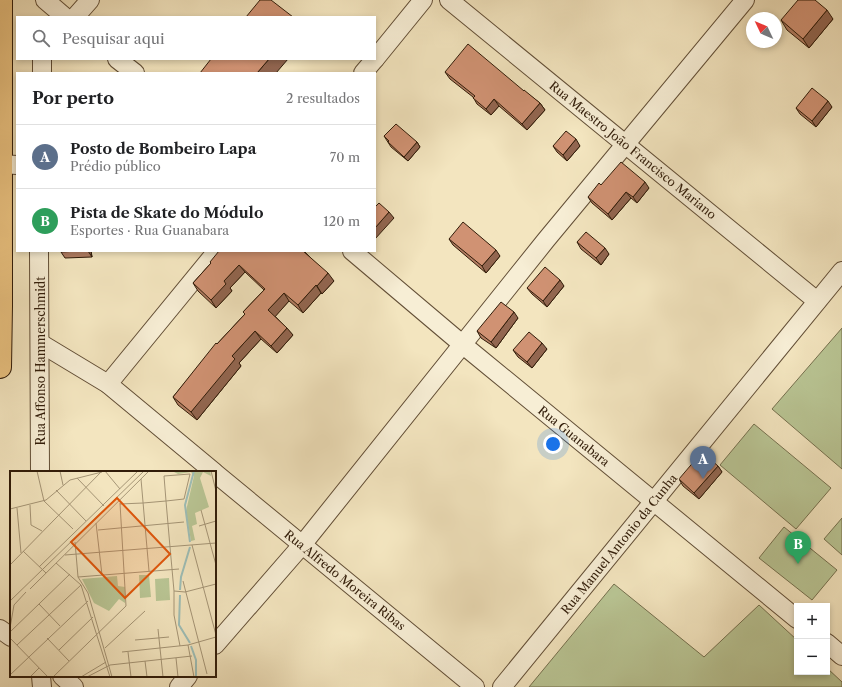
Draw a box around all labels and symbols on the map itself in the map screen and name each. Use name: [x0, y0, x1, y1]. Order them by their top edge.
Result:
north arrow: [746, 12, 782, 48]
street label: Rua Maestro João Francisco Mariano: [546, 78, 720, 222]
street label: Rua Affonso Hammerschmidt: [33, 276, 48, 445]
street label: Rua Guanabara: [535, 403, 613, 470]
your location: [543, 434, 563, 454]
pin: A: [690, 446, 716, 479]
street label: Rua Manuel Antonio da Cunha: [558, 470, 681, 617]
inset map: [10, 471, 216, 677]
street label: Rua Alfredo Moreira Ribas: [281, 527, 409, 633]
pin: B: [785, 531, 811, 564]

